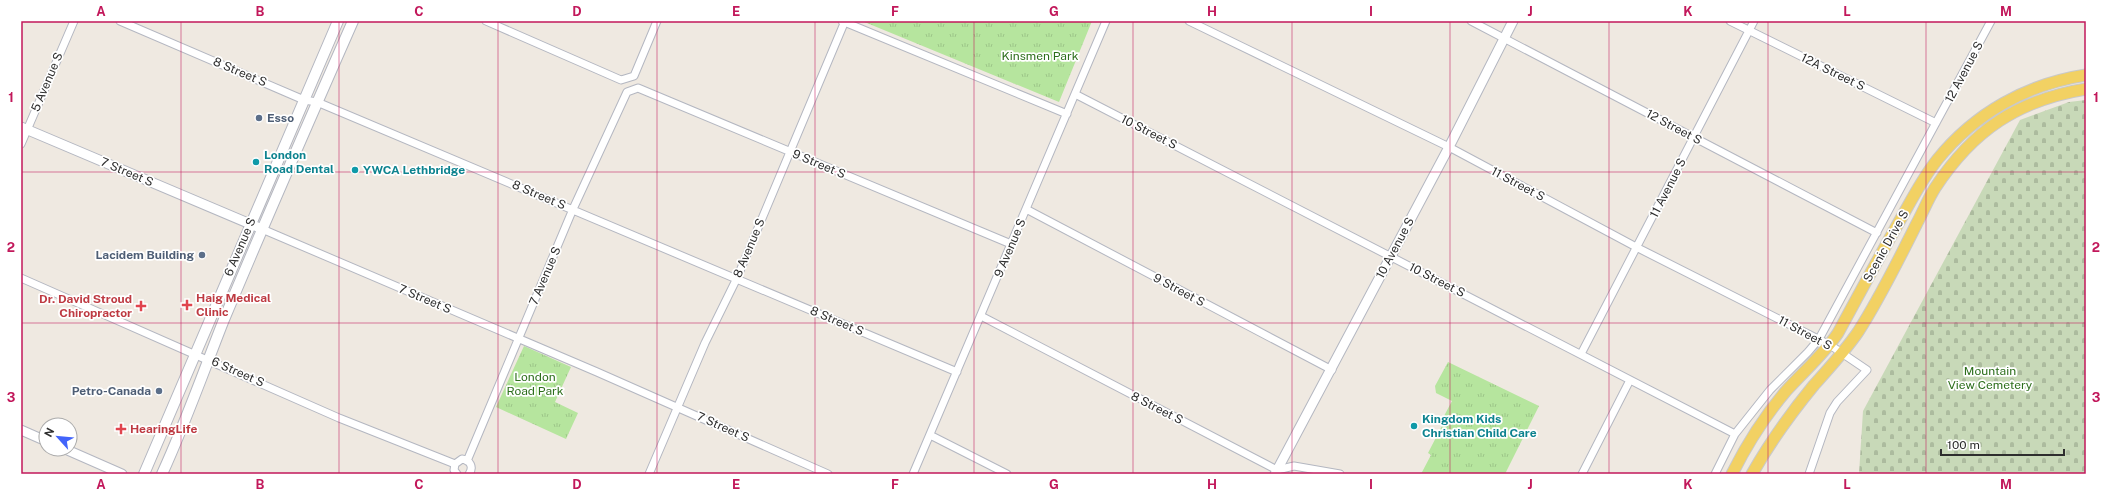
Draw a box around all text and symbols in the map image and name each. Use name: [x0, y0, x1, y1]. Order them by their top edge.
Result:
text: A: [96, 4, 106, 19]
text: B: [256, 4, 265, 19]
text: C: [414, 4, 424, 19]
text: D: [572, 4, 582, 19]
text: E: [732, 4, 740, 19]
text: F: [891, 4, 899, 19]
text: G: [1049, 4, 1059, 19]
text: H: [1207, 4, 1217, 19]
text: I: [1369, 4, 1373, 19]
text: J: [1527, 4, 1533, 19]
text: K: [1683, 4, 1693, 19]
text: L: [1843, 4, 1851, 19]
text: M: [2000, 4, 2012, 19]
street label: 12 Avenue S: [1942, 39, 1986, 105]
park label: Kinsmen Park: [1002, 49, 1079, 63]
street label: 5 Avenue S: [28, 50, 66, 114]
street label: 12A Street S: [1799, 50, 1867, 94]
street label: 8 Street S: [211, 54, 269, 90]
text: 1: [8, 90, 14, 105]
text: 1: [2093, 90, 2099, 105]
street label: 12 Street S: [1644, 107, 1704, 147]
place label: Esso: [267, 111, 294, 125]
street label: 10 Street S: [1119, 112, 1179, 152]
marker: Esso: [254, 113, 264, 123]
street label: 9 Street S: [790, 147, 848, 181]
place label: London Road Dental: [264, 148, 334, 176]
street label: 7 Street S: [98, 155, 156, 189]
street label: 11 Avenue S: [1647, 156, 1689, 220]
marker: London Road Dental: [251, 157, 261, 167]
place label: YWCA Lethbridge: [363, 163, 465, 177]
street label: 11 Street S: [1489, 164, 1547, 204]
marker: YWCA Lethbridge: [350, 165, 360, 175]
street label: 8 Street S: [510, 177, 568, 213]
street label: Scenic Drive S: [1860, 208, 1912, 284]
street label: 10 Avenue S: [1373, 215, 1417, 281]
street label: 6 Avenue S: [221, 216, 259, 278]
street label: 8 Avenue S: [730, 216, 768, 280]
street label: 9 Avenue S: [991, 216, 1029, 280]
text: 2: [7, 240, 15, 255]
text: 2: [2092, 240, 2100, 255]
street label: 7 Avenue S: [526, 245, 564, 307]
place label: Lacidem Building: [96, 248, 194, 262]
marker: Lacidem Building: [197, 250, 207, 260]
street label: 10 Street S: [1407, 260, 1467, 300]
street label: 9 Street S: [1151, 271, 1207, 309]
street label: 7 Street S: [396, 282, 454, 316]
place label: Haig Medical Clinic: [196, 291, 271, 319]
place label: Dr. David Stroud Chiropractor: [39, 292, 132, 320]
marker: Haig Medical Clinic: [181, 299, 193, 311]
marker: Dr. David Stroud Chiropractor: [135, 300, 147, 312]
street label: 8 Street S: [808, 303, 866, 339]
street label: 11 Street S: [1776, 313, 1834, 353]
street label: 6 Street S: [209, 354, 267, 390]
park label: Mountain View Cemetery: [1948, 364, 2033, 392]
park label: London Road Park: [507, 370, 564, 398]
place label: Petro-Canada: [72, 384, 151, 398]
marker: Petro-Canada: [154, 386, 164, 396]
street label: 8 Street S: [1129, 389, 1185, 427]
text: 3: [7, 390, 16, 405]
text: 3: [2092, 390, 2101, 405]
street label: 7 Street S: [695, 409, 751, 445]
place label: Kingdom Kids Christian Child Care: [1422, 412, 1537, 440]
north arrow: [38, 417, 78, 457]
marker: Kingdom Kids Christian Child Care: [1409, 421, 1419, 431]
place label: HearingLife: [130, 422, 197, 436]
marker: HearingLife: [115, 423, 127, 435]
text: N: [42, 426, 56, 439]
scale bar: [1941, 431, 2064, 457]
text: 100 m: [1947, 438, 1980, 452]
text: A: [96, 477, 106, 492]
text: B: [256, 477, 265, 492]
text: C: [414, 477, 424, 492]
text: D: [572, 477, 582, 492]
text: E: [732, 477, 740, 492]
text: F: [891, 477, 899, 492]
text: G: [1049, 477, 1059, 492]
text: H: [1207, 477, 1217, 492]
text: I: [1369, 477, 1373, 492]
text: J: [1527, 477, 1533, 492]
text: K: [1683, 477, 1693, 492]
text: L: [1843, 477, 1851, 492]
text: M: [2000, 477, 2012, 492]

